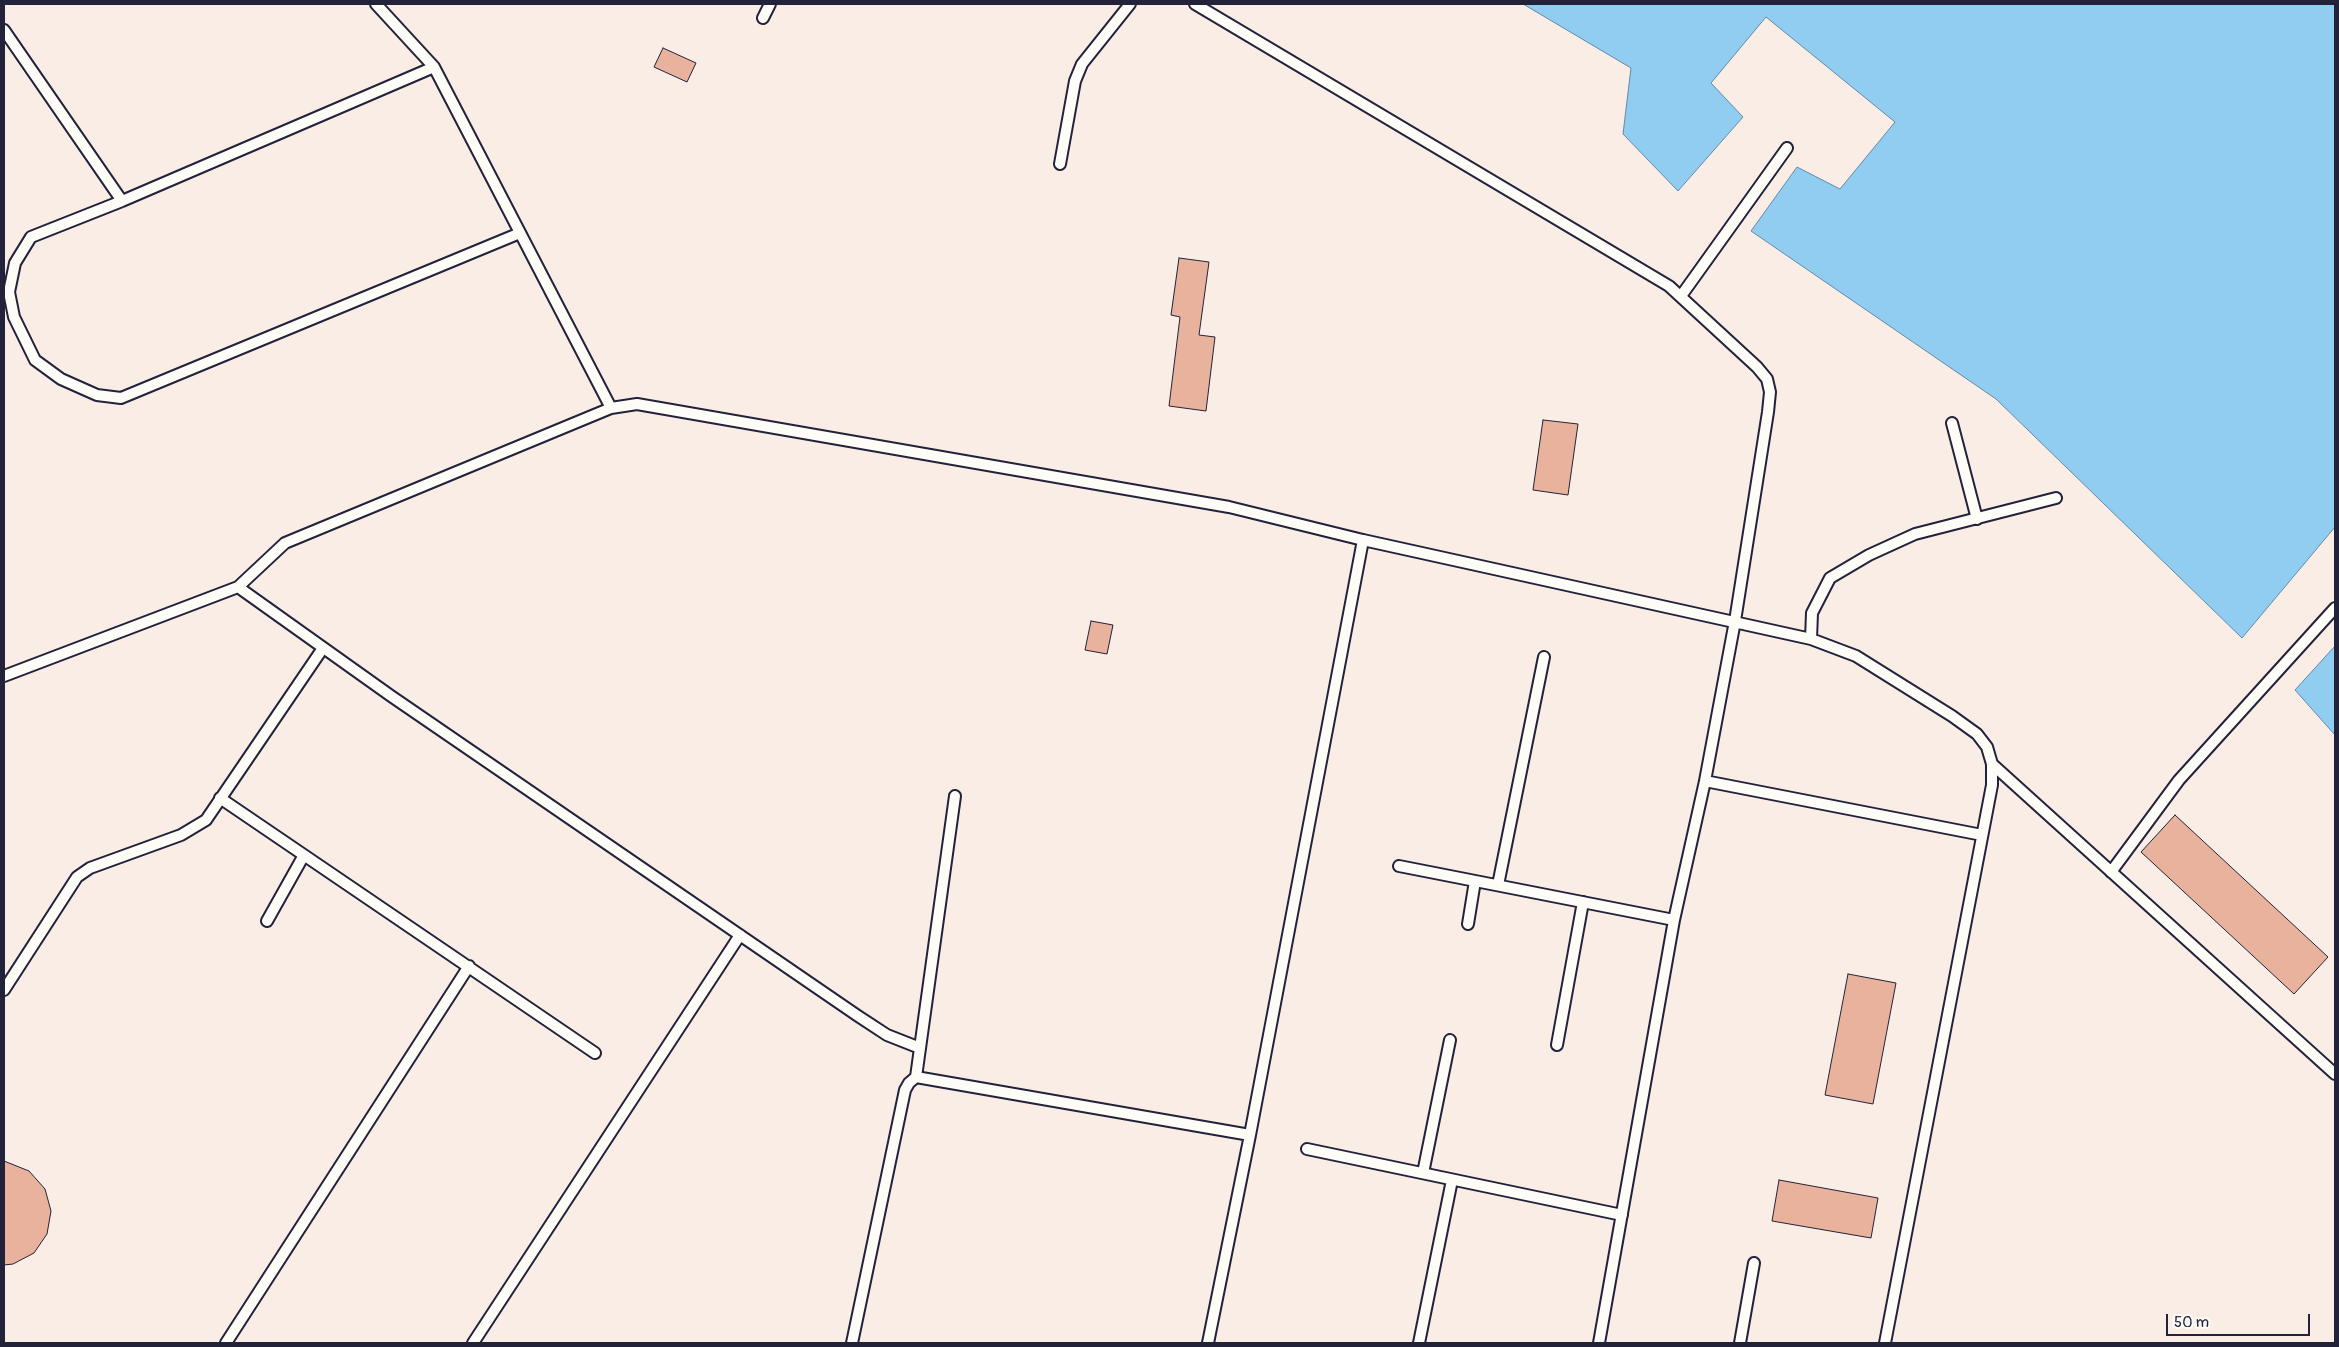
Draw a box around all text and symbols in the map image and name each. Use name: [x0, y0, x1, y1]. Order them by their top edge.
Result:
scale bar: [2169, 1304, 2313, 1336]
text: 50 m: [2174, 1313, 2209, 1332]

